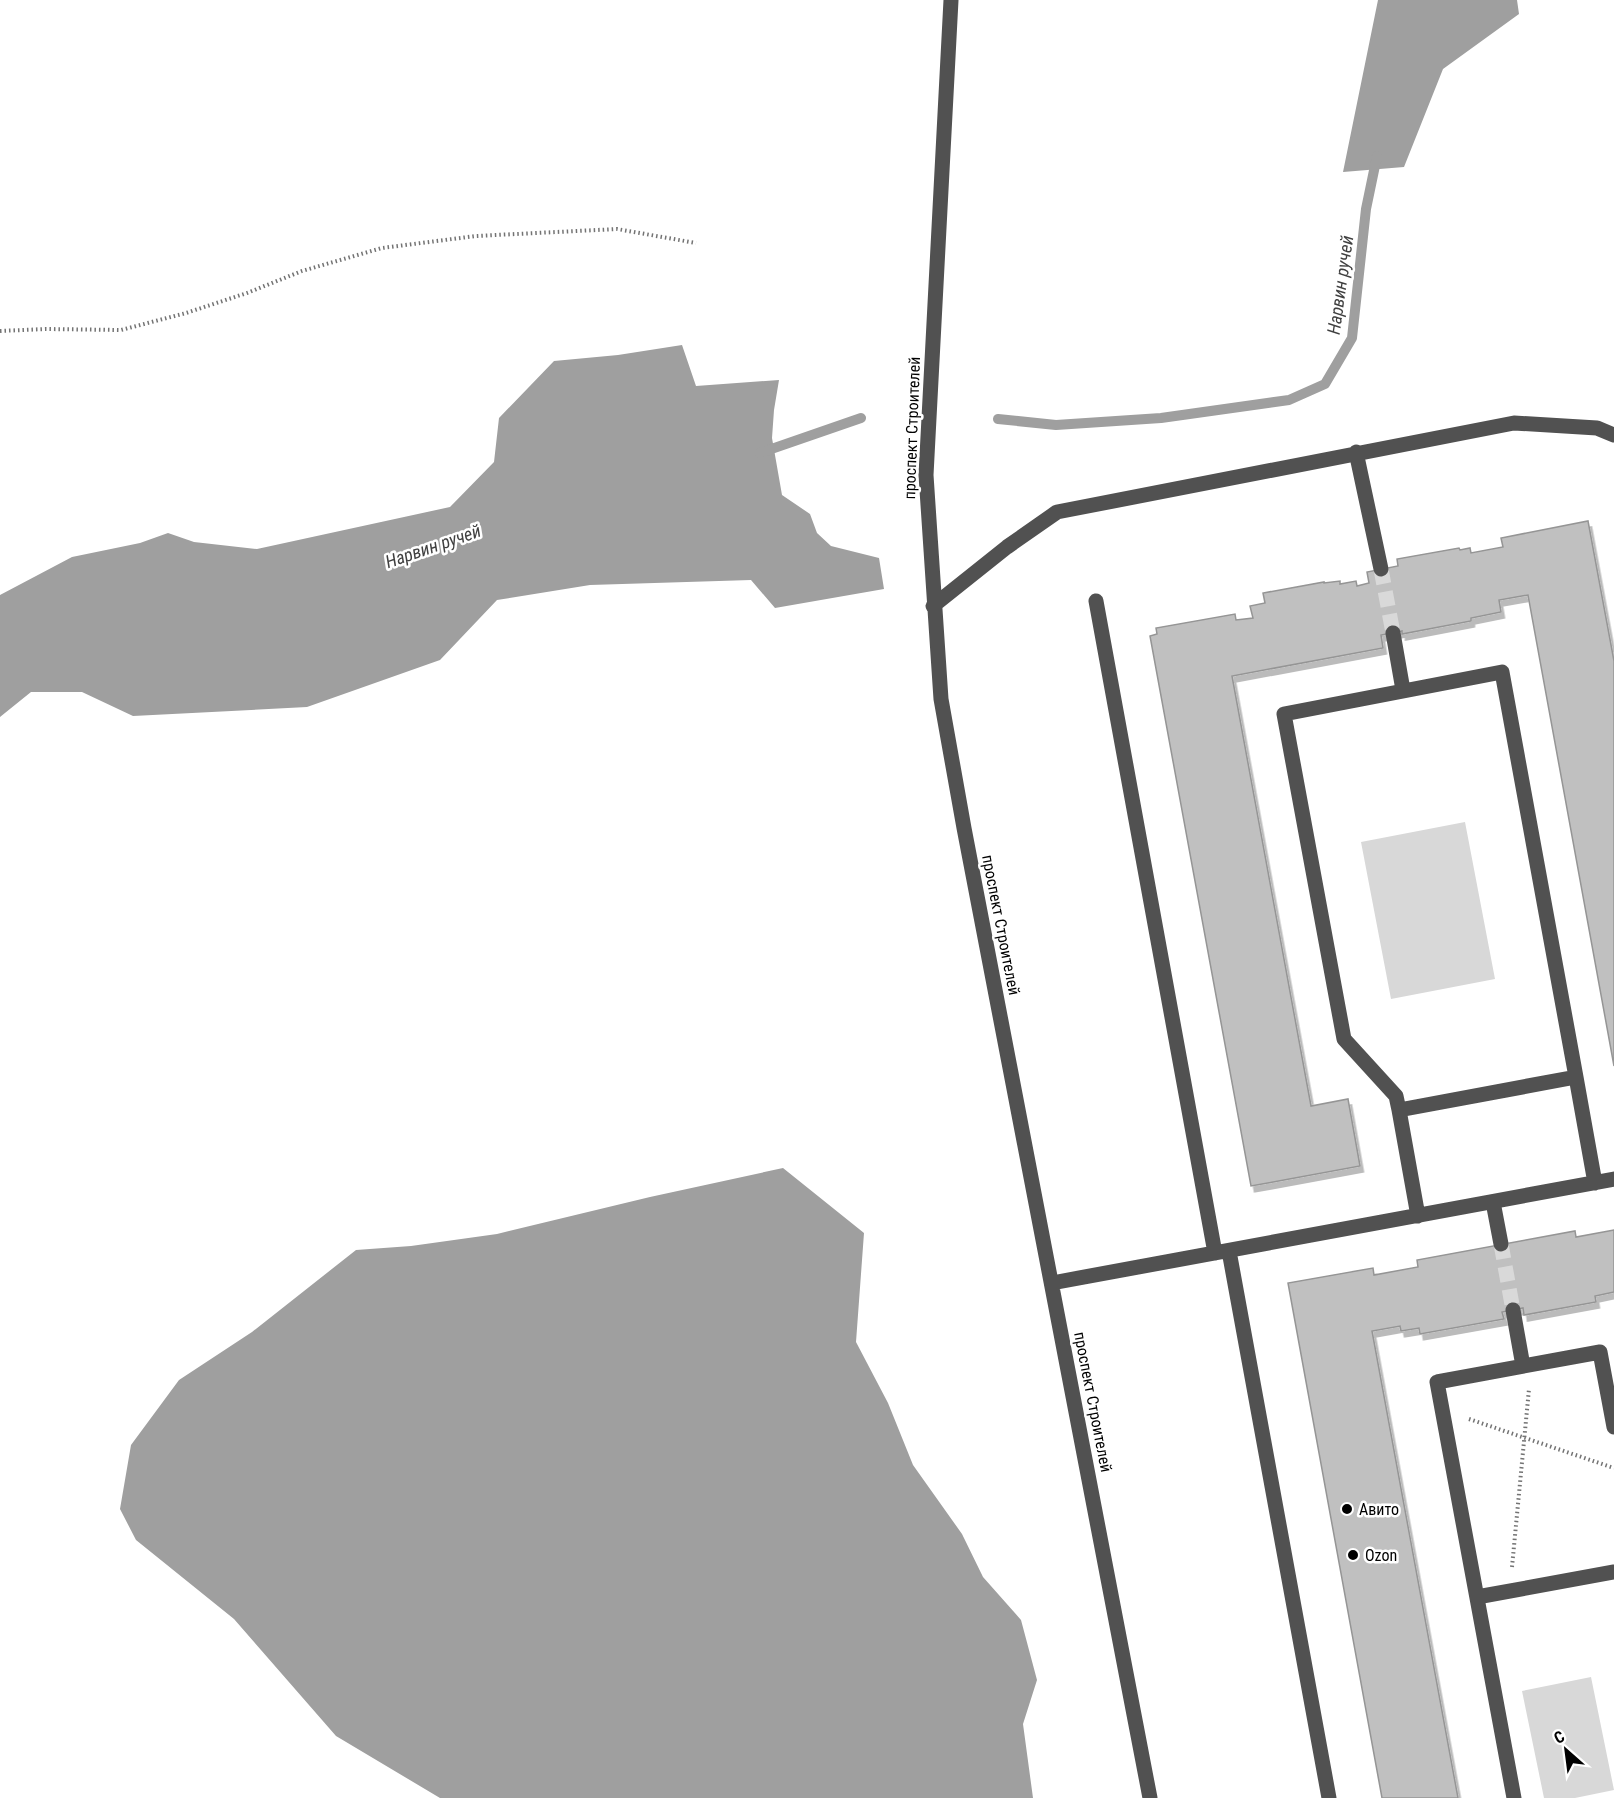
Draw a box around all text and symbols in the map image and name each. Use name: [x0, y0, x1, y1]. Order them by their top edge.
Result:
water label: Нарвин ручей: [1323, 234, 1357, 336]
street label: проспект Строителей: [900, 356, 924, 500]
water label: Нарвин ручей: [382, 520, 484, 572]
street label: проспект Строителей: [978, 853, 1024, 997]
street label: проспект Строителей: [1070, 1330, 1116, 1474]
place label: Авито: [1359, 1500, 1399, 1519]
marker: Авито: [1340, 1502, 1354, 1516]
place label: Ozon: [1365, 1546, 1397, 1565]
marker: Ozon: [1346, 1548, 1360, 1562]
north arrow: [1536, 1720, 1596, 1780]
text: С: [1551, 1727, 1568, 1748]

